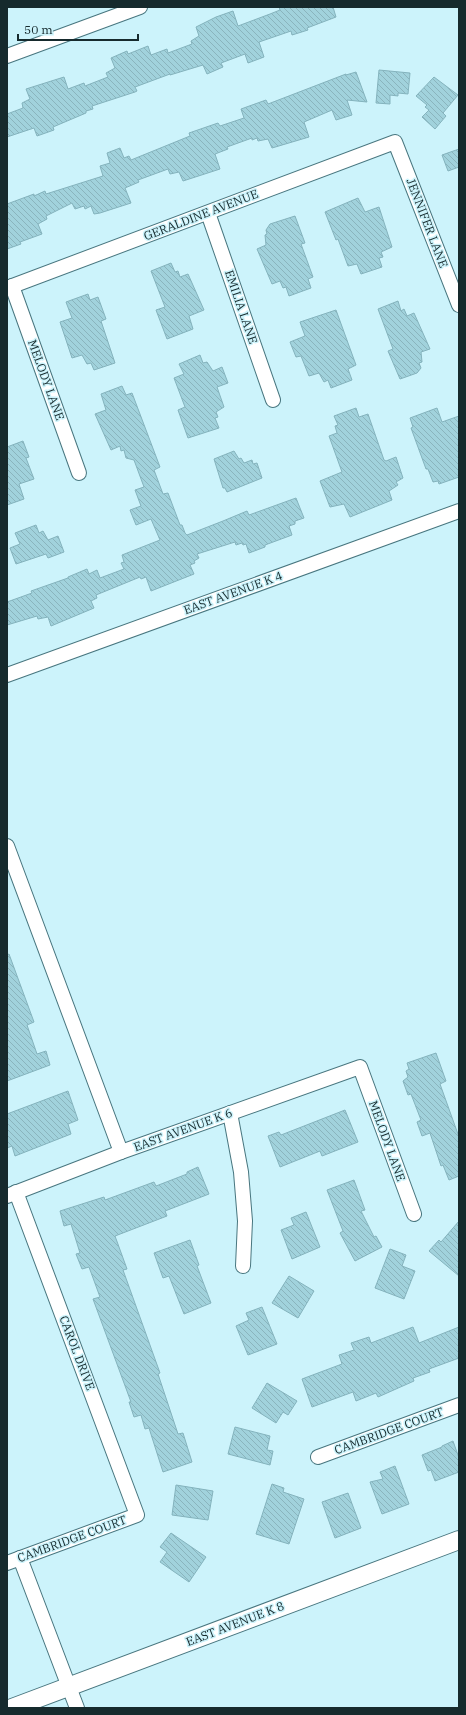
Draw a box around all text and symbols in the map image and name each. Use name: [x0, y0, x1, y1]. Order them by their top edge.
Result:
scale bar: [18, 16, 138, 42]
text: 50 m: [24, 22, 53, 37]
street label: JENNIFER LANE: [404, 176, 451, 270]
street label: GERALDINE AVENUE: [141, 186, 260, 243]
street label: EMILIA LANE: [222, 268, 261, 346]
street label: MELODY LANE: [25, 337, 68, 422]
street label: EAST AVENUE K 4: [181, 568, 284, 617]
street label: MELODY LANE: [366, 1098, 409, 1183]
street label: EAST AVENUE K 6: [131, 1105, 234, 1154]
street label: CAROL DRIVE: [56, 1313, 99, 1392]
street label: CAMBRIDGE COURT: [332, 1404, 446, 1457]
street label: CAMBRIDGE COURT: [15, 1512, 129, 1565]
street label: EAST AVENUE K 8: [184, 1598, 286, 1649]

